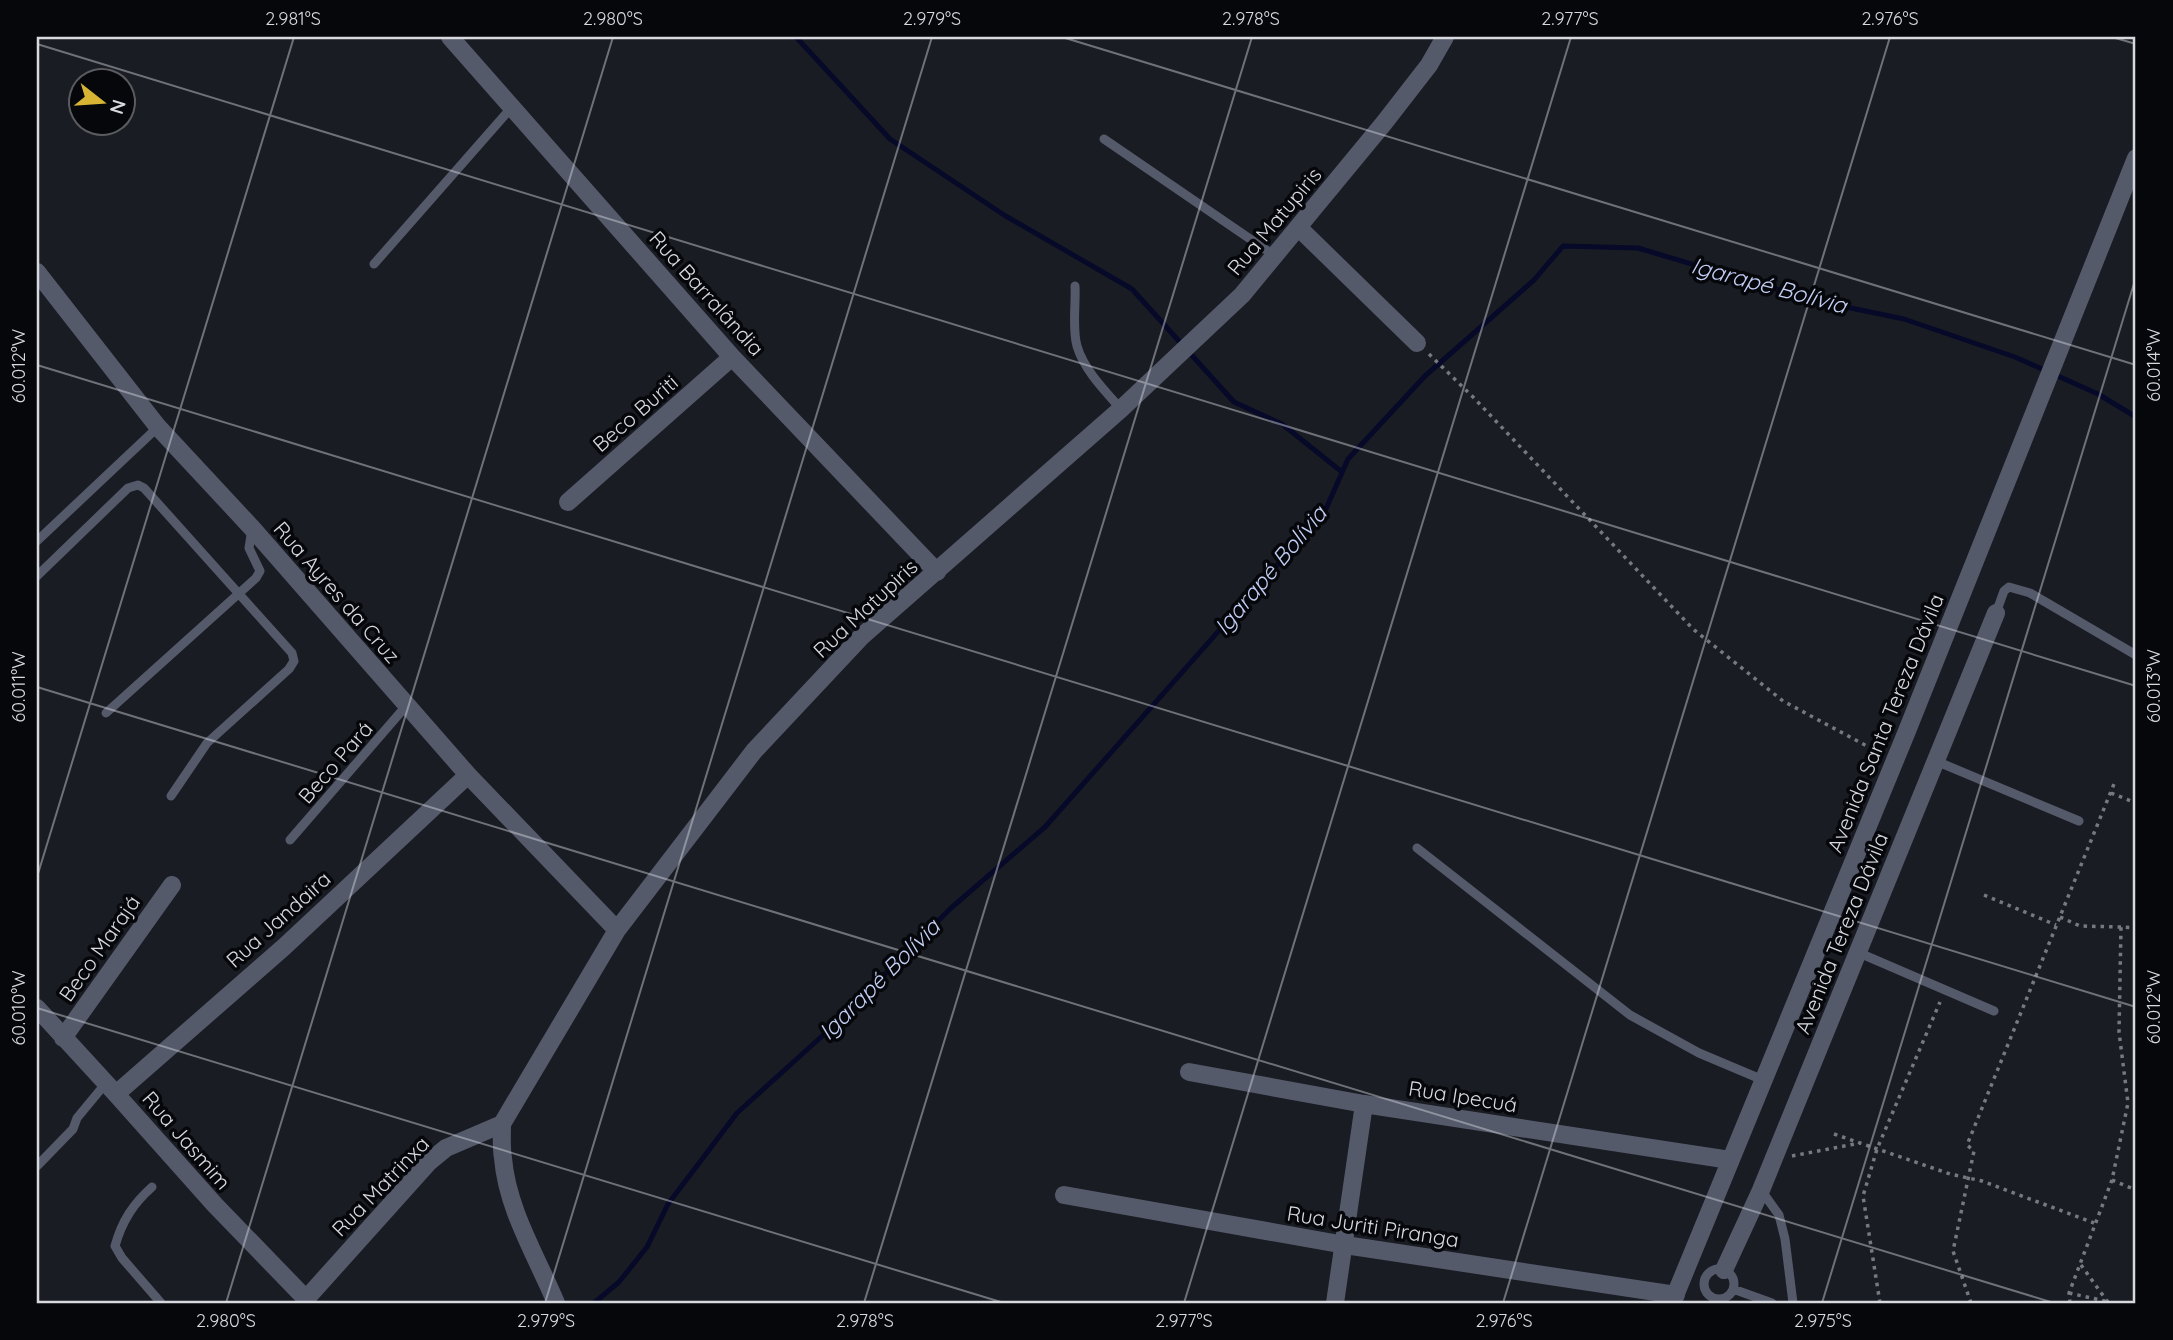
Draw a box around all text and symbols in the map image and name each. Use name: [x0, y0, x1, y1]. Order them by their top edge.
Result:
text: 2.981°S: [265, 7, 321, 30]
text: 2.980°S: [583, 7, 643, 30]
text: 2.979°S: [903, 7, 961, 30]
text: 2.978°S: [1222, 7, 1280, 30]
text: 2.977°S: [1541, 7, 1599, 30]
text: 2.976°S: [1861, 7, 1919, 30]
north arrow: [66, 66, 136, 136]
text: N: [105, 97, 132, 117]
street label: Rua Matupiris: [1221, 162, 1327, 280]
street label: Rua Barralândia: [644, 225, 770, 361]
water label: Igarapé Bolívia: [1688, 250, 1851, 320]
text: 60.014°W: [2142, 328, 2165, 402]
text: 60.012°W: [7, 329, 30, 403]
street label: Beco Buriti: [587, 369, 683, 457]
water label: Igarapé Bolívia: [1208, 499, 1333, 641]
street label: Rua Ayres da Cruz: [268, 516, 406, 668]
street label: Rua Matupiris: [807, 553, 923, 663]
street label: Avenida Santa Tereza Dávila: [1821, 590, 1949, 856]
text: 60.013°W: [2142, 649, 2165, 723]
text: 60.011°W: [7, 651, 30, 723]
street label: Beco Pará: [292, 716, 378, 808]
street label: Avenida Tereza Dávila: [1789, 829, 1893, 1037]
street label: Rua Jandaira: [220, 865, 336, 973]
street label: Beco Marajá: [53, 890, 145, 1006]
water label: Igarapé Bolívia: [812, 912, 946, 1046]
text: 60.010°W: [7, 970, 30, 1046]
text: 60.012°W: [2142, 970, 2165, 1044]
street label: Rua Ipecuá: [1407, 1075, 1519, 1117]
street label: Rua Jasmim: [137, 1086, 237, 1194]
street label: Rua Matrinxa: [326, 1131, 434, 1241]
street label: Rua Juriti Piranga: [1285, 1200, 1461, 1252]
text: 2.980°S: [196, 1309, 256, 1332]
text: 2.979°S: [517, 1309, 575, 1332]
text: 2.978°S: [836, 1309, 894, 1332]
text: 2.977°S: [1155, 1309, 1213, 1332]
text: 2.976°S: [1475, 1309, 1533, 1332]
text: 2.975°S: [1794, 1309, 1852, 1332]

